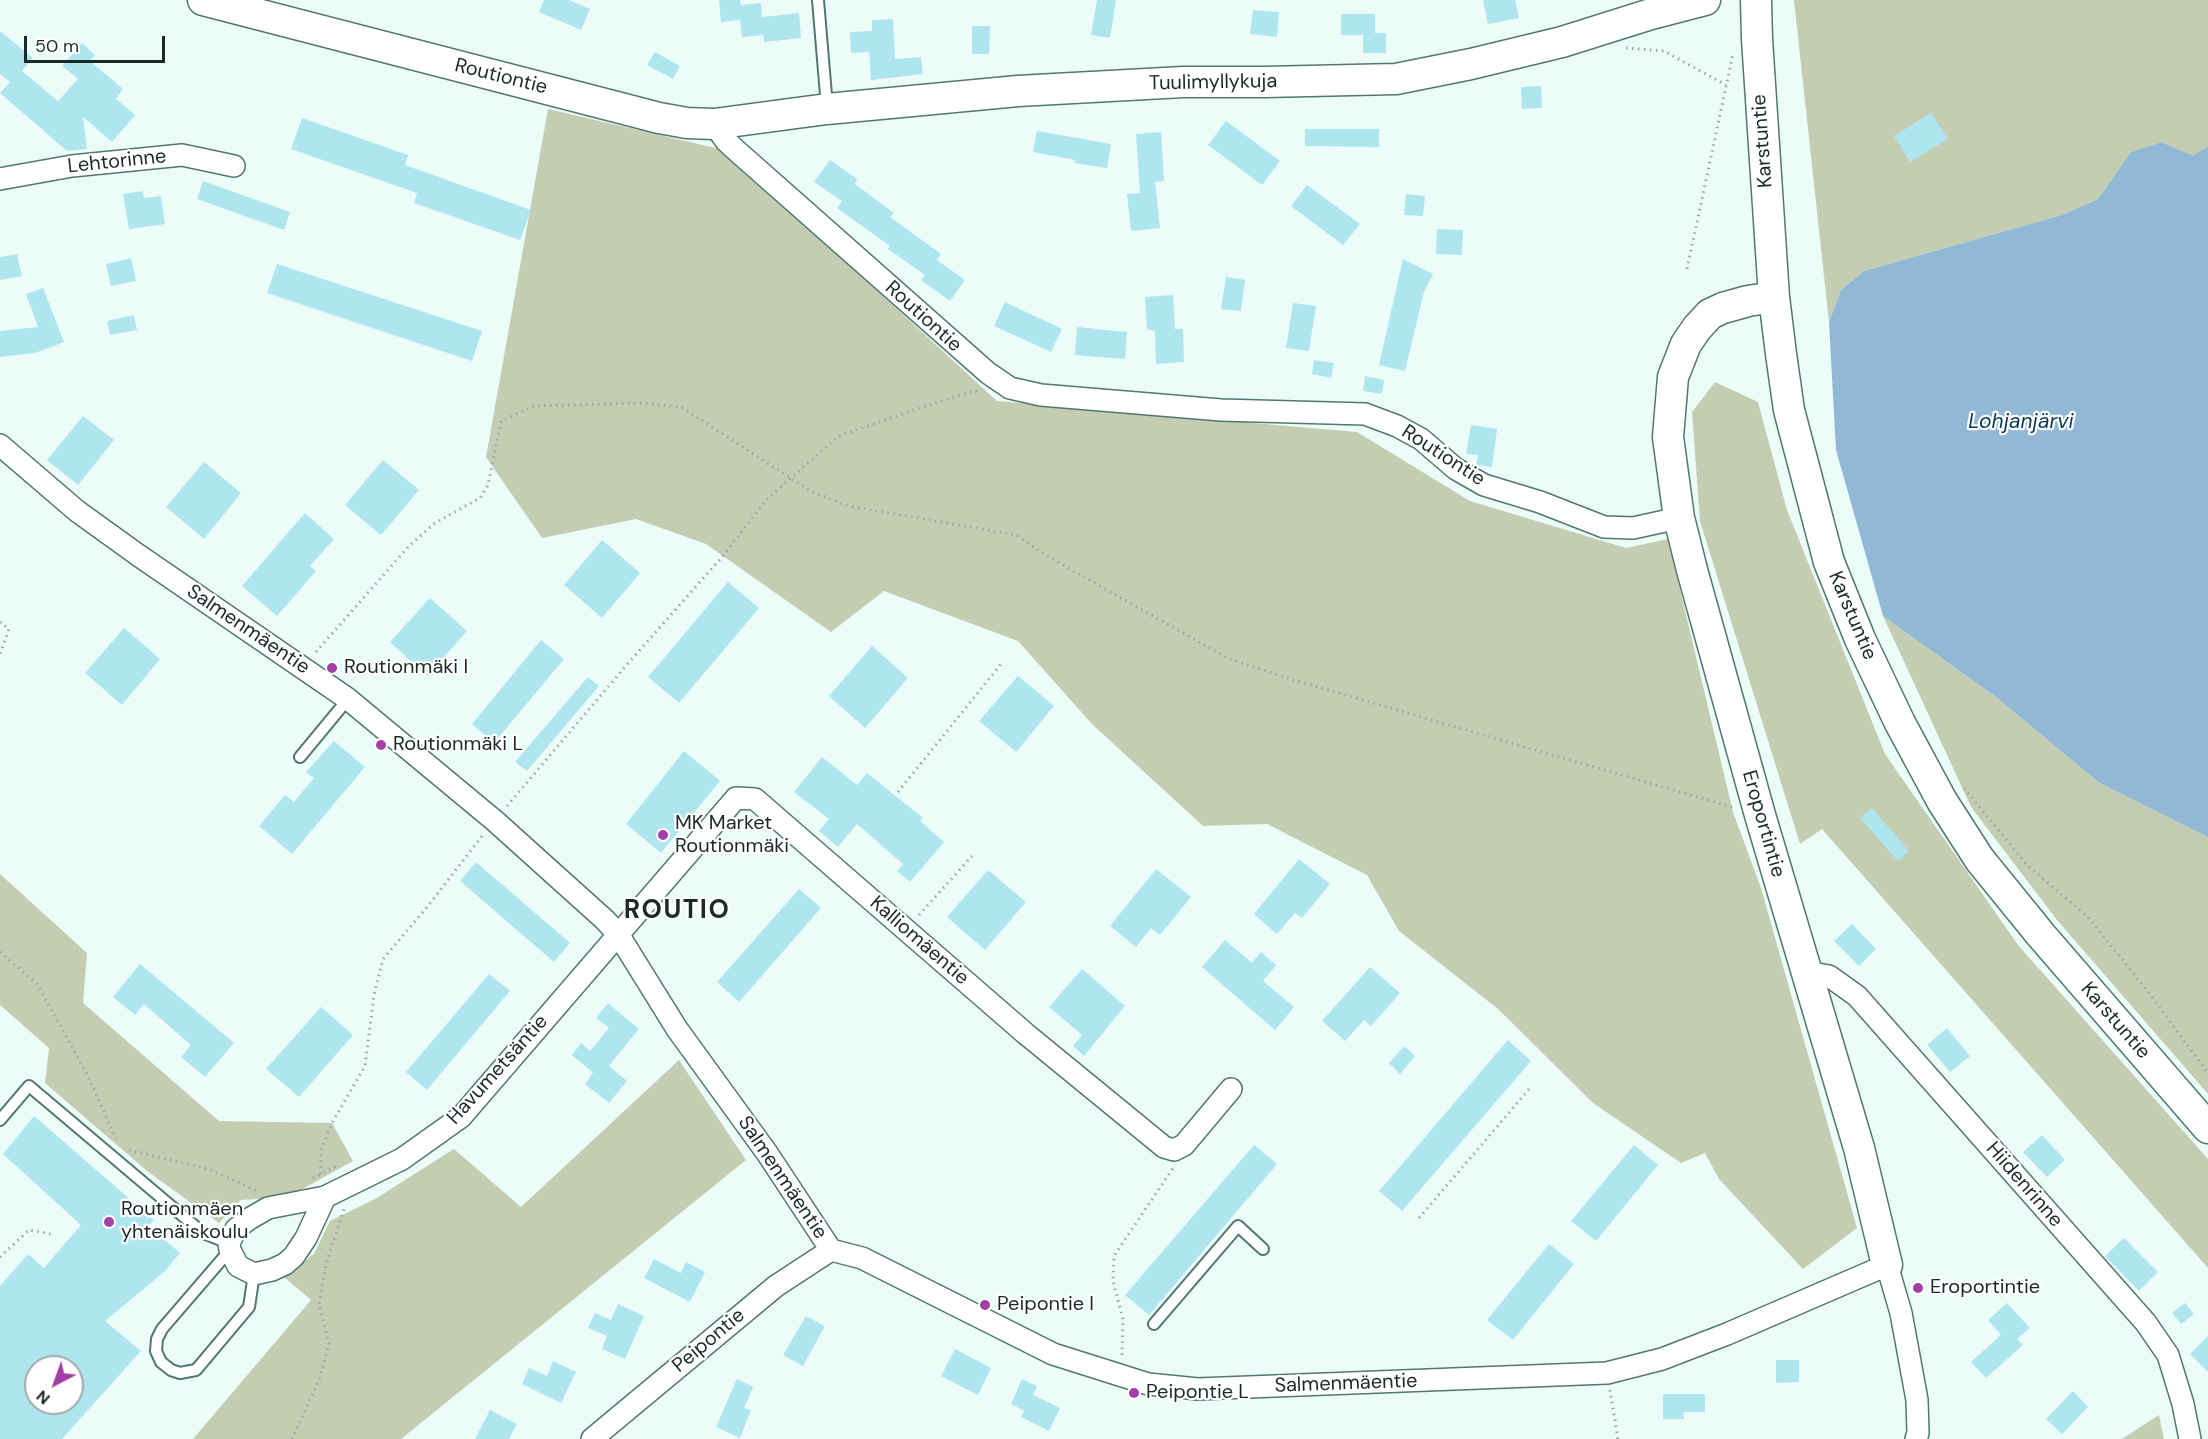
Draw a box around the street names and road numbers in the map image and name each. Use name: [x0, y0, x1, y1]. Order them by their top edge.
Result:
street label: Routiontie: [452, 54, 550, 100]
street label: Tuulimyllykuja: [1149, 70, 1277, 96]
street label: Karstuntie: [1748, 93, 1778, 189]
street label: Lehtorinne: [67, 145, 167, 179]
street label: Routiontie: [880, 276, 966, 358]
street label: Routiontie: [1397, 420, 1489, 492]
street label: Karstuntie: [1823, 568, 1881, 664]
street label: Salmenmäentie: [182, 580, 314, 680]
street label: Eroportintie: [1736, 768, 1790, 880]
street label: Kalliomäentie: [865, 892, 973, 990]
street label: Karstuntie: [2075, 978, 2155, 1064]
street label: Havumetsäntie: [443, 1010, 553, 1130]
street label: Salmenmäentie: [732, 1112, 832, 1244]
street label: Hiidenrinne: [1980, 1137, 2068, 1233]
street label: Peipontie: [668, 1304, 750, 1378]
street label: Salmenmäentie: [1274, 1370, 1418, 1398]

